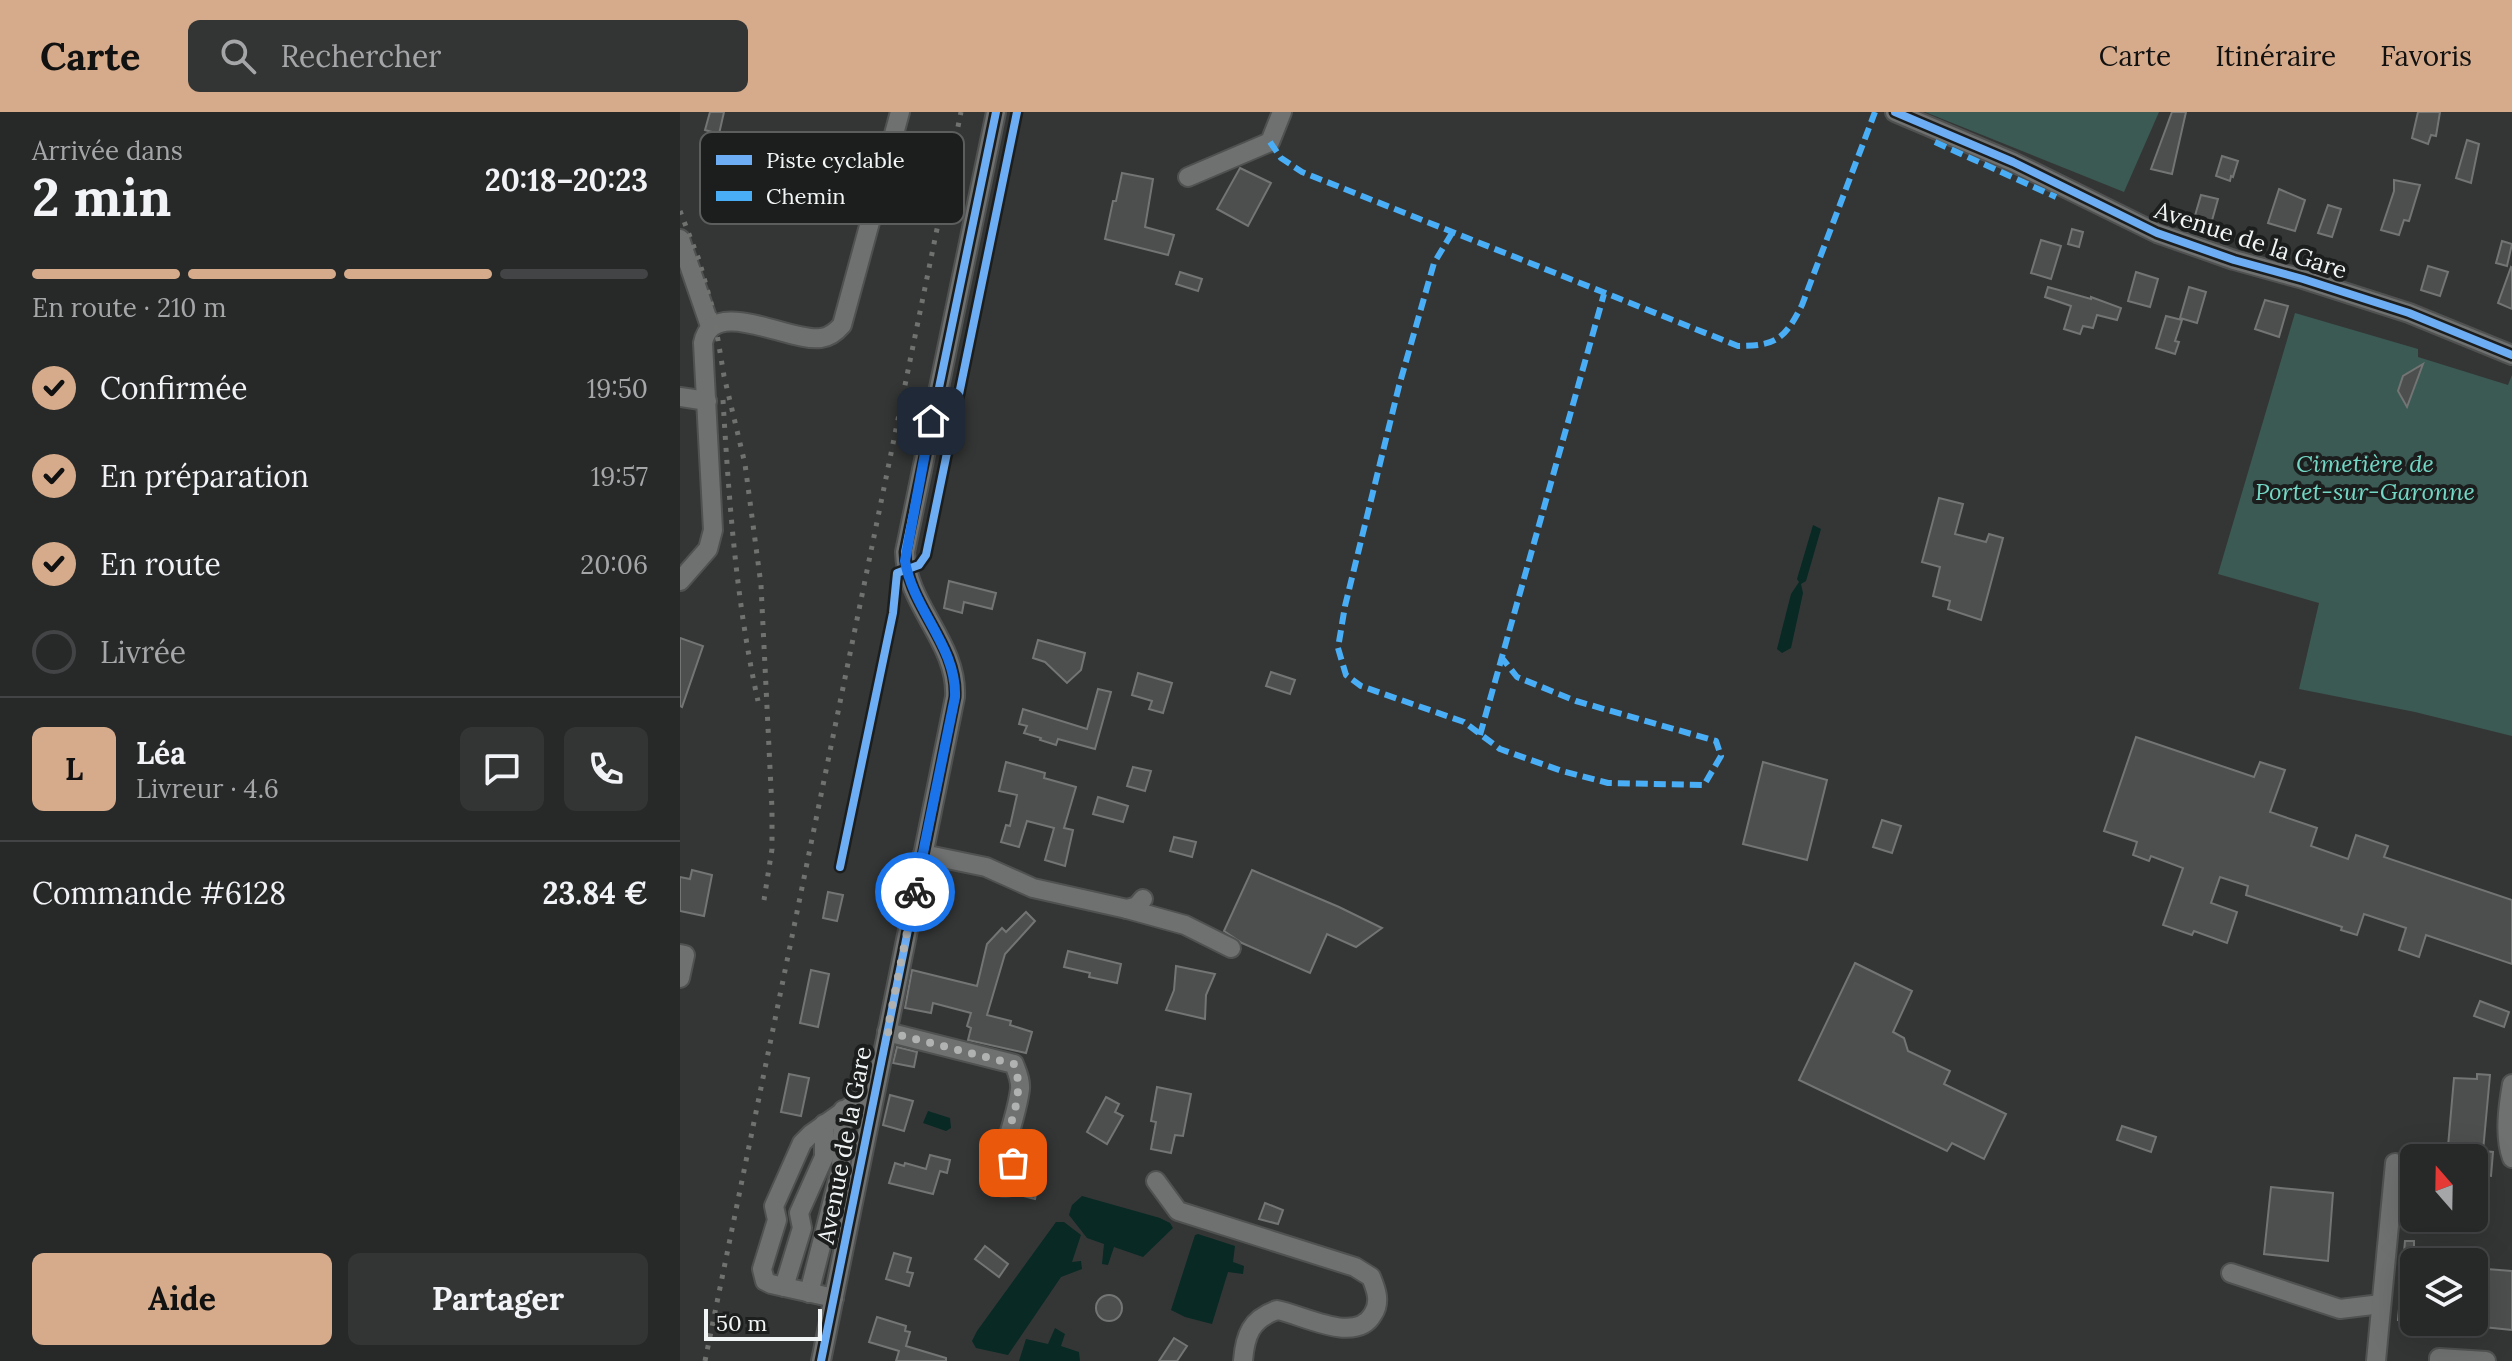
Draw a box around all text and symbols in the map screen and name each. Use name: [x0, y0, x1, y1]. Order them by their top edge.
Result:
search box: [188, 20, 748, 92]
text: Carte: [40, 32, 140, 80]
icon: search: [216, 34, 260, 78]
text: Rechercher: [280, 37, 441, 75]
text: Carte: [2099, 38, 2171, 74]
text: Itinéraire: [2215, 38, 2336, 74]
text: Favoris: [2380, 38, 2472, 74]
legend: [700, 132, 964, 224]
text: Arrivée dans: [32, 134, 183, 167]
text: Piste cyclable: [766, 146, 905, 174]
text: 20:18–20:23: [485, 161, 648, 199]
text: 2 min: [32, 164, 171, 230]
text: Chemin: [766, 182, 846, 210]
street label: Avenue de la Gare: [2150, 194, 2351, 286]
text: En route · 210 m: [32, 291, 227, 324]
icon: check: [32, 366, 76, 410]
text: Confirmée: [100, 369, 248, 407]
text: 19:50: [587, 372, 648, 405]
pin: [897, 387, 965, 455]
icon: home: [909, 399, 953, 443]
park label: Cimetière de Portet-sur-Garonne: [2255, 448, 2475, 507]
icon: check: [32, 454, 76, 498]
text: En préparation: [100, 457, 309, 495]
text: 19:57: [591, 460, 648, 493]
icon: check: [32, 542, 76, 586]
text: En route: [100, 545, 221, 583]
text: 20:06: [580, 548, 648, 581]
text: Livrée: [100, 633, 186, 671]
button: chat: [460, 727, 544, 811]
button: phone: [564, 727, 648, 811]
text: Léa: [136, 734, 186, 772]
text: L: [65, 750, 83, 788]
text: Livreur · 4.6: [136, 772, 279, 805]
courier: [875, 852, 955, 932]
icon: bike: [893, 870, 937, 914]
text: Commande #6128: [32, 874, 286, 912]
text: 23.84 €: [542, 874, 648, 912]
street label: Avenue de la Gare: [809, 1044, 878, 1247]
pin: [979, 1129, 1047, 1197]
icon: bag: [991, 1141, 1035, 1185]
north arrow: [2400, 1144, 2488, 1232]
map controls: [2400, 1144, 2488, 1336]
button: layers: [2400, 1248, 2488, 1336]
button: Aide: [32, 1253, 332, 1345]
button: Partager: [348, 1253, 648, 1345]
scale bar: [704, 1305, 822, 1341]
text: 50 m: [716, 1309, 767, 1337]

